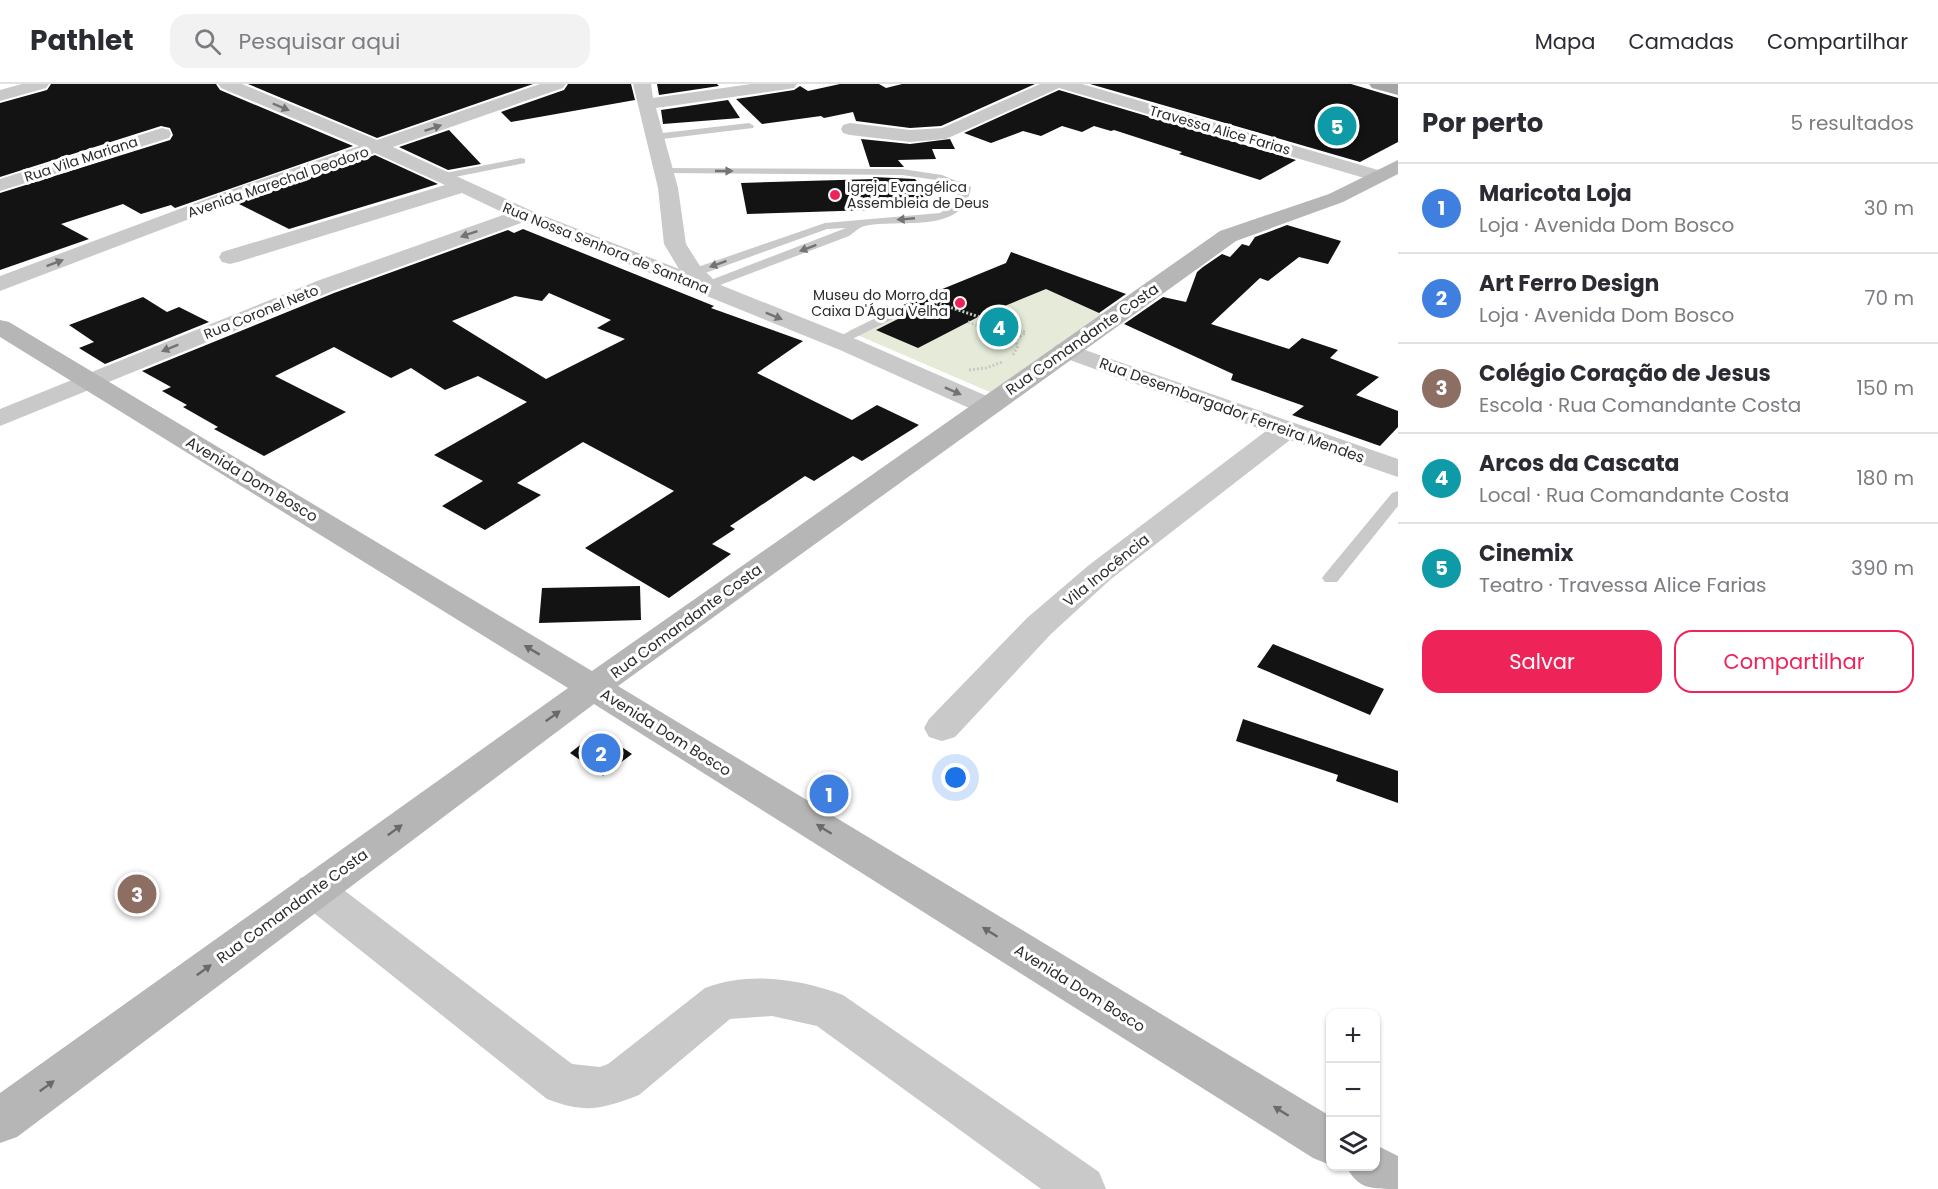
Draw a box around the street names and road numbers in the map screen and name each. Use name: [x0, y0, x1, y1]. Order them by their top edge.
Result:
street label: Travessa Alice Farias: [1147, 100, 1293, 160]
street label: Rua Vila Mariana: [22, 131, 140, 187]
street label: Avenida Marechal Deodoro: [185, 141, 371, 223]
street label: Rua Nossa Senhora de Santana: [500, 197, 712, 299]
street label: Rua Comandante Costa: [1001, 278, 1163, 400]
street label: Rua Coronel Neto: [201, 280, 321, 344]
street label: Rua Desembargador Ferreira Mendes: [1097, 352, 1368, 468]
street label: Avenida Dom Bosco: [182, 431, 322, 527]
street label: Vila Inocência: [1058, 529, 1154, 611]
street label: Rua Comandante Costa: [606, 559, 766, 683]
street label: Avenida Dom Bosco: [597, 683, 735, 781]
street label: Rua Comandante Costa: [212, 844, 372, 968]
street label: Avenida Dom Bosco: [1011, 939, 1149, 1037]

